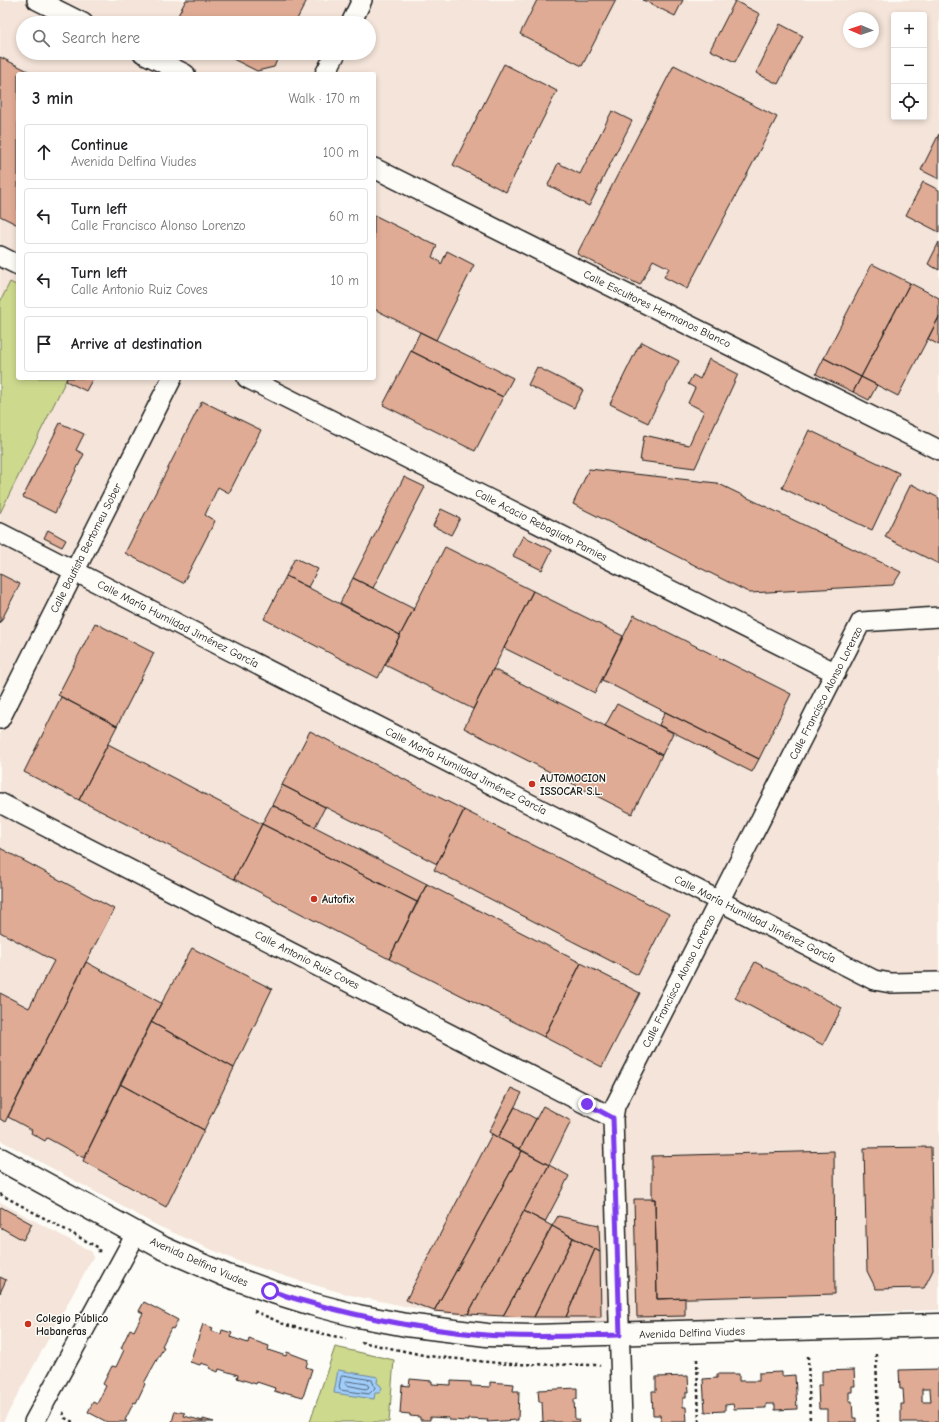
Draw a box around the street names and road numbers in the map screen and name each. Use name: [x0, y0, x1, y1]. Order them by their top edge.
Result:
street label: Calle Escultores Hermanos Blanco: [581, 268, 733, 350]
street label: Calle Bautista Bertomeu Sober: [48, 480, 125, 615]
street label: Calle Acacio Rebagliato Pamies: [473, 486, 610, 564]
street label: Calle María Humildad Jiménez García: [95, 577, 261, 671]
street label: Calle Francisco Alonso Lorenzo: [787, 624, 865, 762]
street label: Calle María Humildad Jiménez García: [383, 724, 549, 818]
street label: Calle María Humildad Jiménez García: [672, 872, 838, 966]
street label: Calle Francisco Alonso Lorenzo: [640, 912, 718, 1050]
street label: Calle Antonio Ruiz Coves: [253, 928, 362, 992]
street label: Avenida Delfina Viudes: [148, 1235, 250, 1290]
street label: Avenida Delfina Viudes: [639, 1325, 746, 1341]

